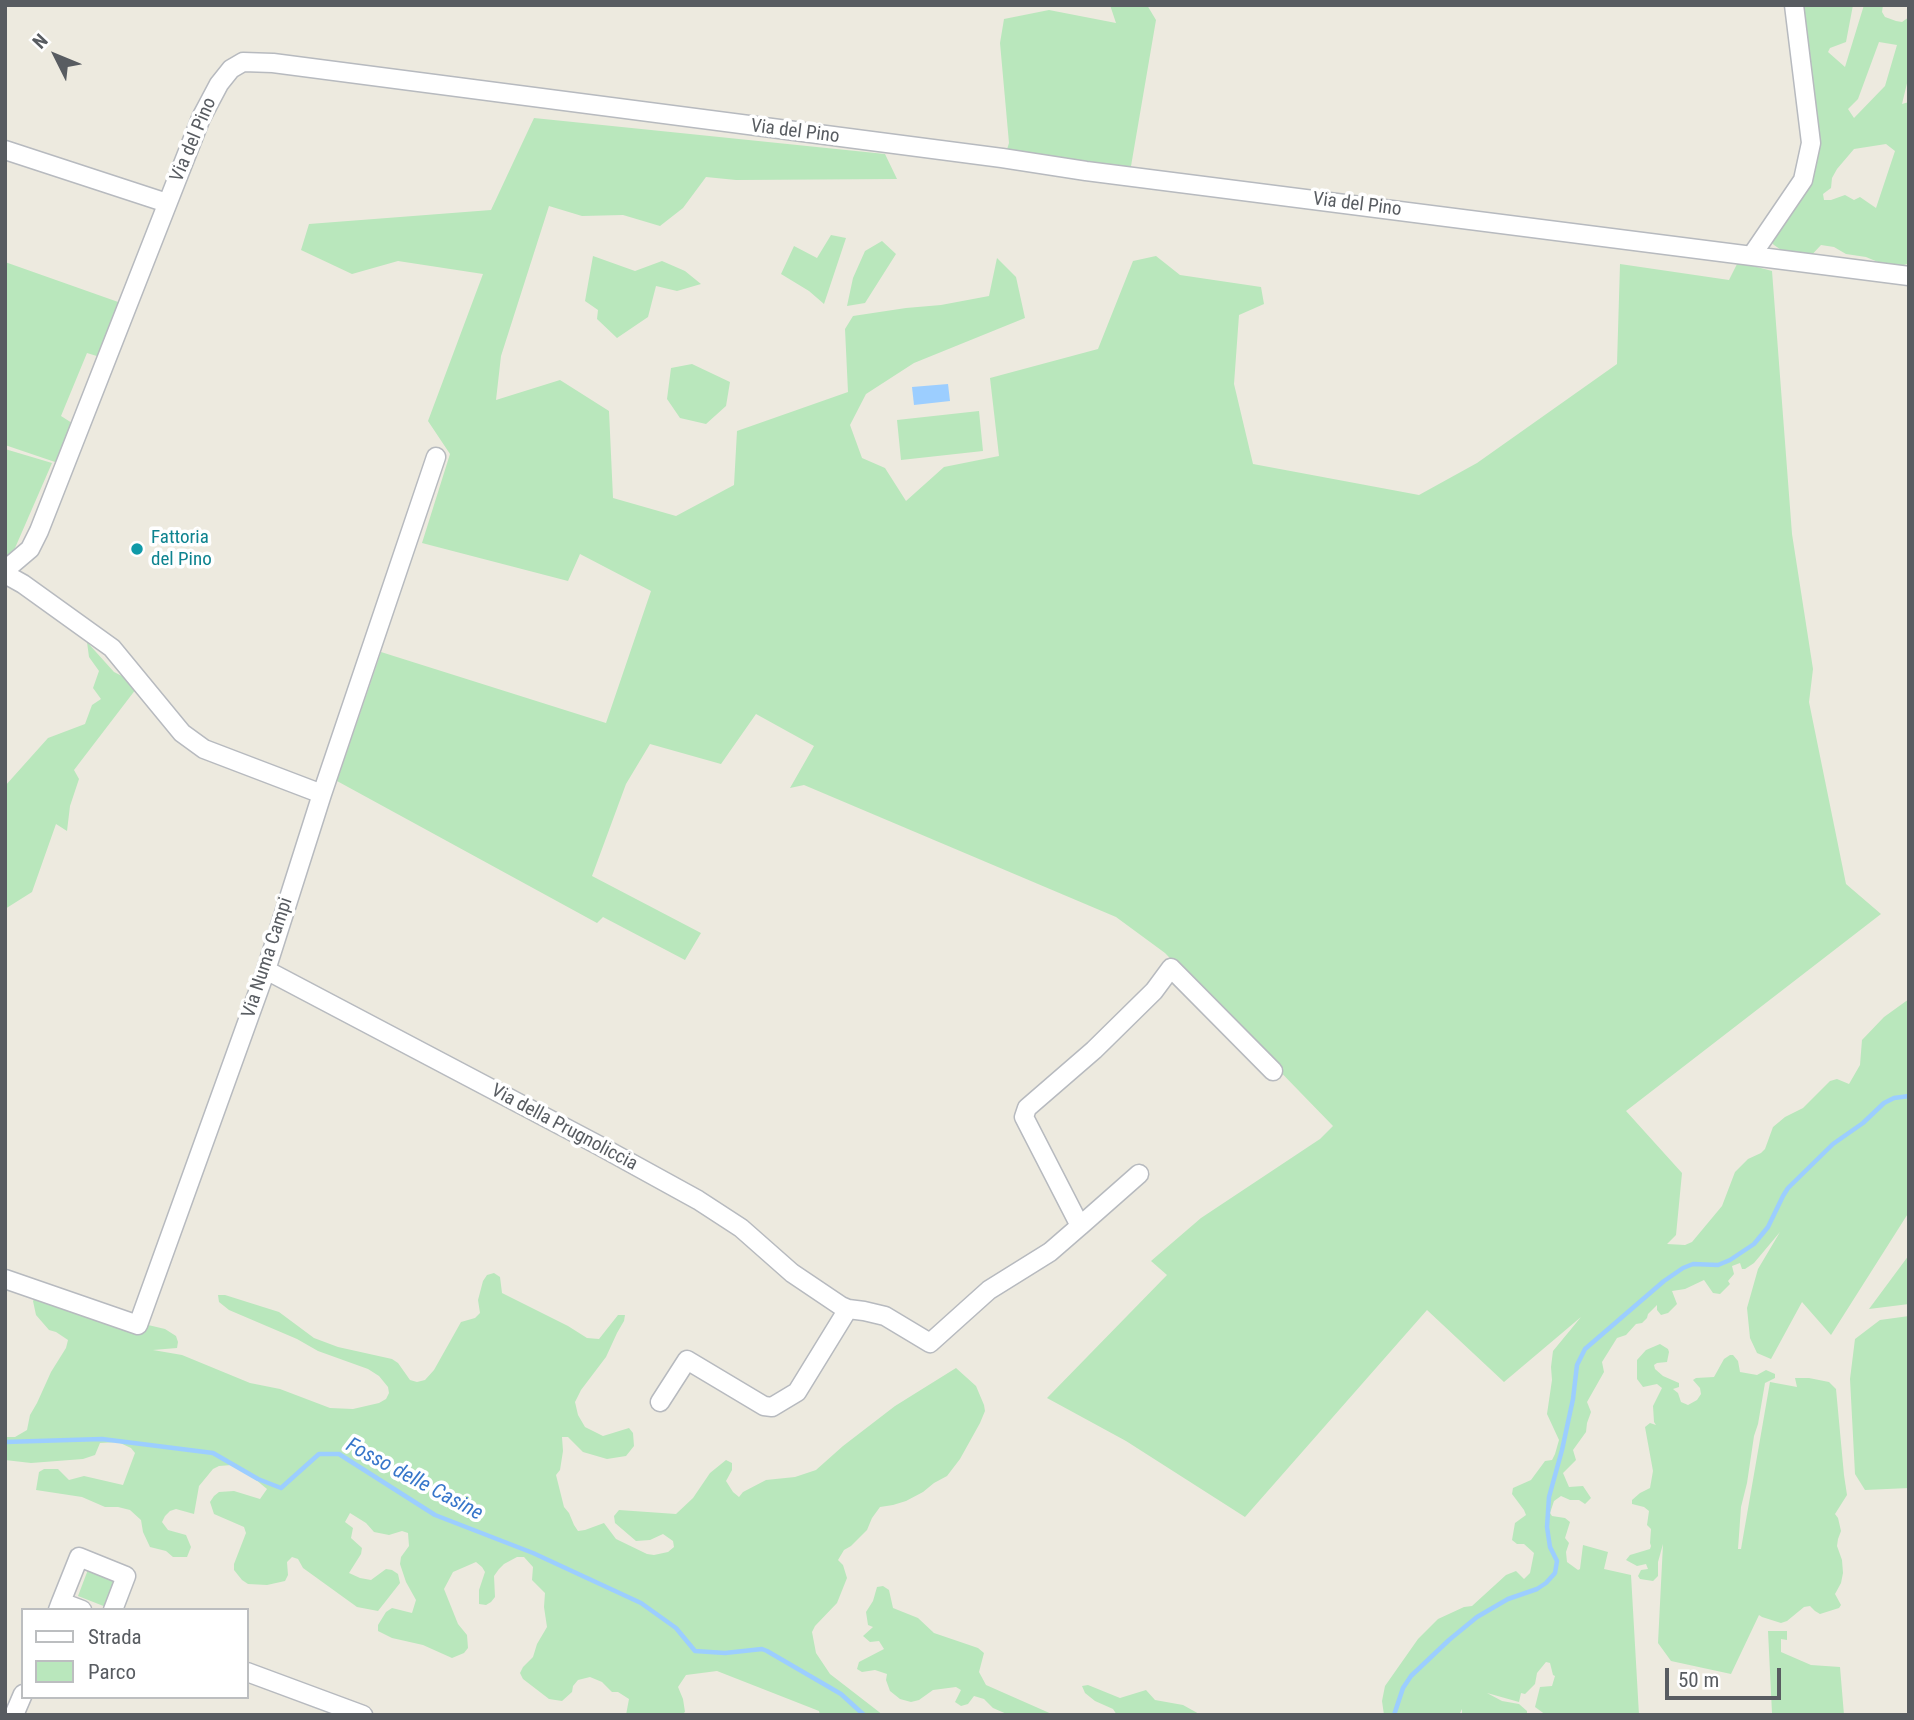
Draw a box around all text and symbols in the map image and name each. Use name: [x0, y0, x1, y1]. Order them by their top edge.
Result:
north arrow: [21, 21, 91, 91]
text: N: [28, 29, 53, 53]
street label: Via del Pino: [166, 95, 222, 185]
street label: Via del Pino: [749, 115, 841, 149]
street label: Via del Pino: [1311, 188, 1403, 222]
place label: Fattoria del Pino: [151, 527, 212, 571]
marker: Fattoria del Pino: [129, 541, 145, 557]
street label: Via Numa Campi: [238, 895, 298, 1021]
street label: Via della Prugnoliccia: [487, 1080, 641, 1176]
water label: Fosso delle Casine: [341, 1433, 487, 1527]
legend: [21, 1608, 248, 1699]
text: Strada: [88, 1625, 142, 1649]
scale bar: [1669, 1654, 1784, 1698]
text: Parco: [88, 1660, 136, 1684]
text: 50 m: [1678, 1668, 1719, 1692]

